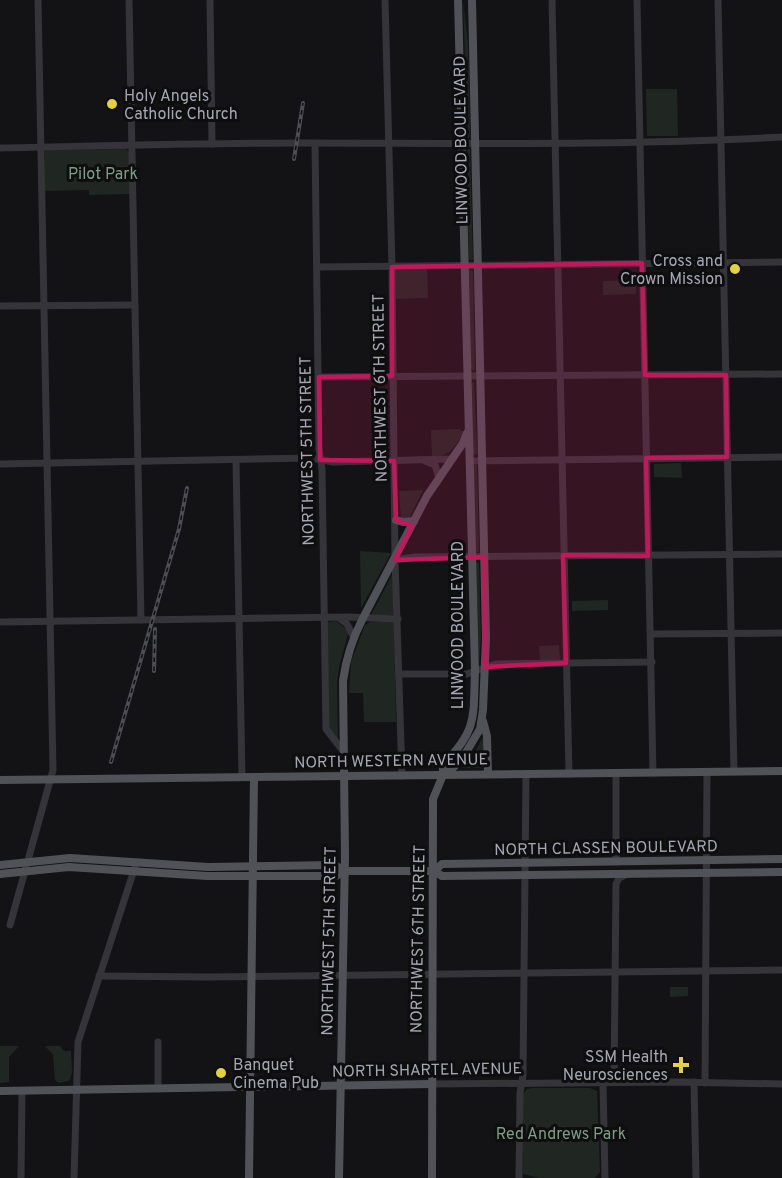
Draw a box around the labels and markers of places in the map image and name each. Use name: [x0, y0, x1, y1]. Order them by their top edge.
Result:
place label: Holy Angels Catholic Church: [124, 87, 238, 125]
marker: Holy Angels Catholic Church: [105, 97, 119, 111]
place label: Cross and Crown Mission: [620, 252, 723, 290]
marker: Cross and Crown Mission: [728, 262, 742, 276]
place label: SSM Health Neurosciences: [563, 1048, 668, 1086]
place label: Banquet Cinema Pub: [233, 1056, 319, 1094]
marker: SSM Health Neurosciences: [672, 1056, 690, 1074]
marker: Banquet Cinema Pub: [214, 1066, 228, 1080]

